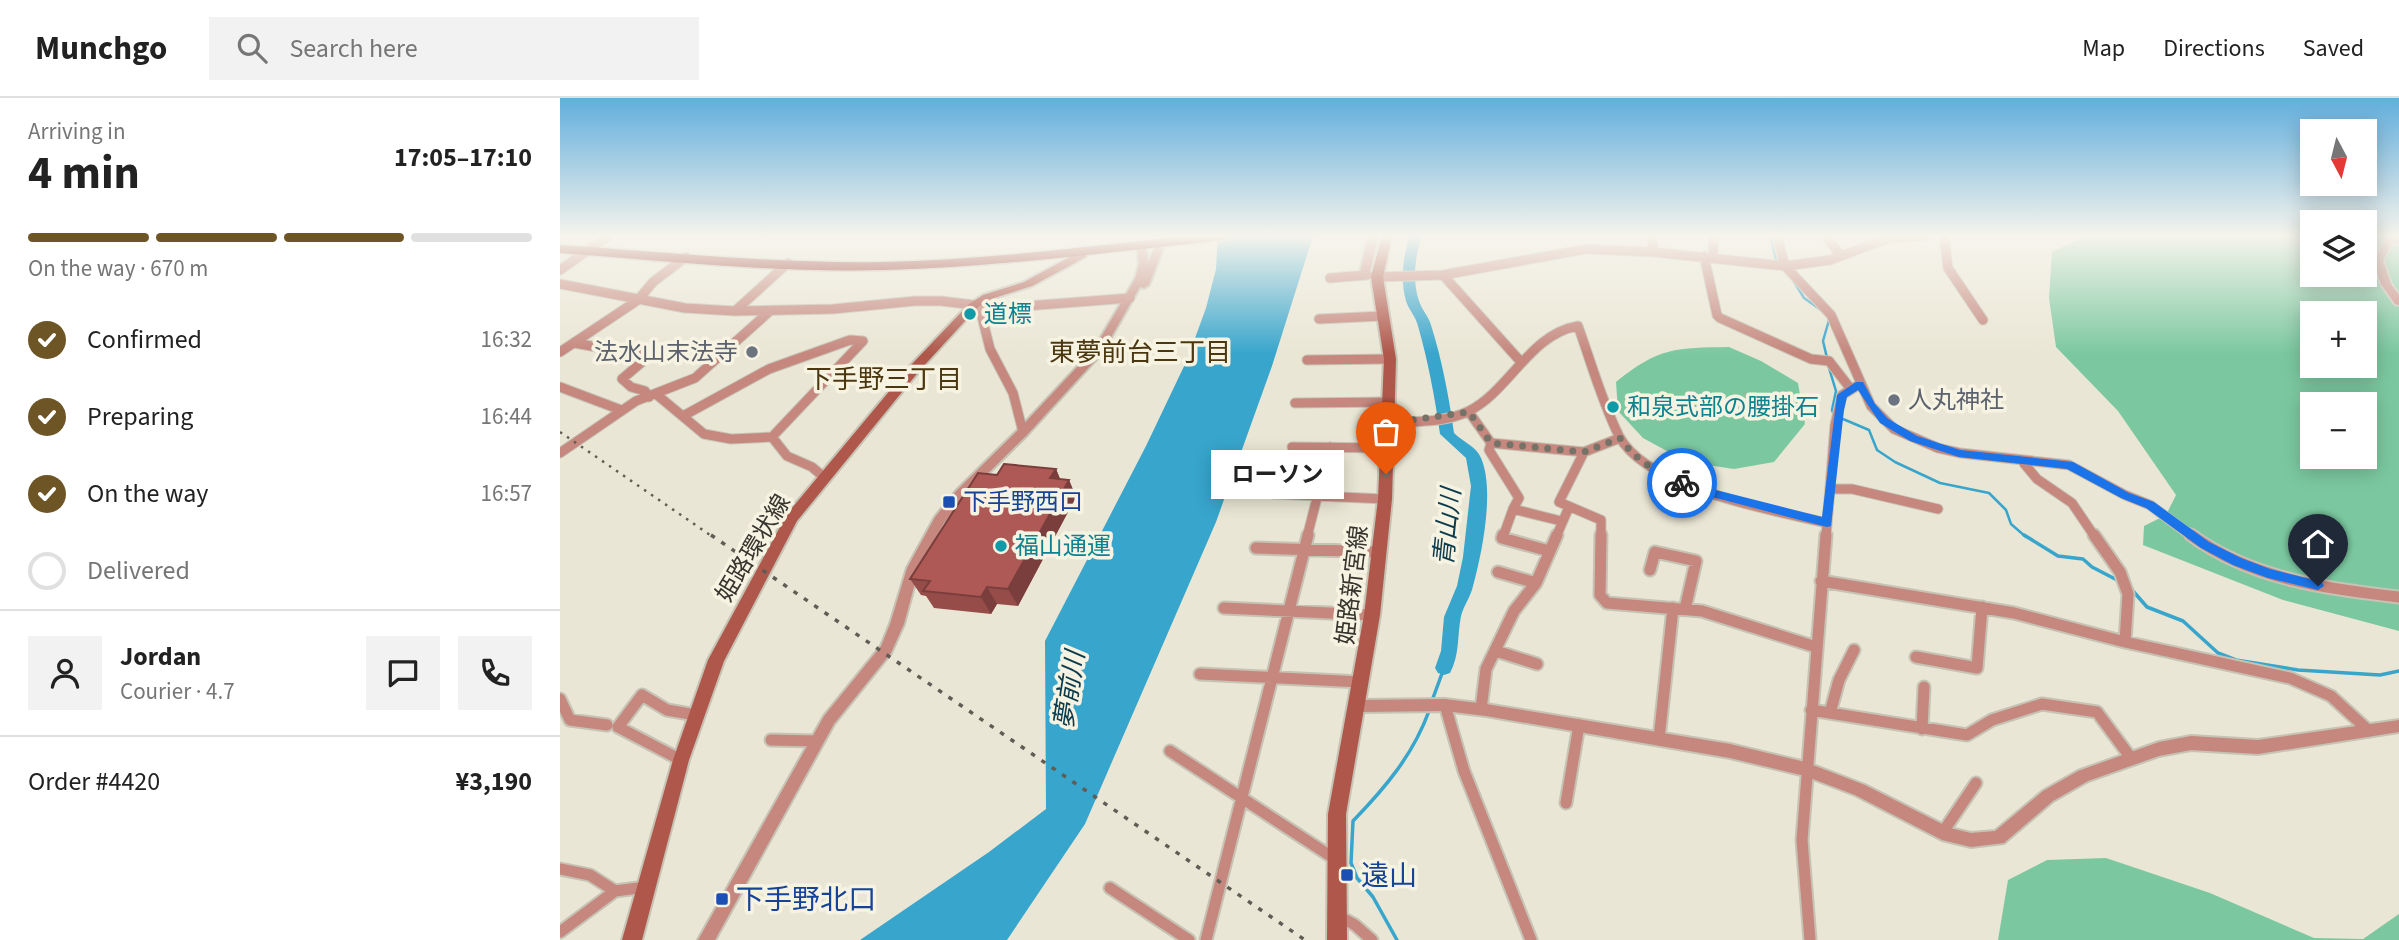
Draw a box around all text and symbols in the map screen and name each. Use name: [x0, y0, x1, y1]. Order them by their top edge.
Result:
search box: [209, 17, 699, 80]
text: Munchgo: [35, 25, 167, 72]
icon: search: [233, 29, 271, 67]
text: Search here: [289, 30, 418, 67]
text: Map: [2082, 31, 2125, 66]
text: Directions: [2163, 31, 2265, 66]
text: Saved: [2303, 31, 2364, 66]
text: Arriving in: [28, 115, 126, 148]
north arrow: [2300, 119, 2376, 196]
map controls: [2300, 119, 2377, 469]
text: 17:05–17:10: [394, 139, 532, 176]
text: 4 min: [28, 141, 140, 206]
button: layers: [2300, 210, 2377, 287]
text: On the way · 670 m: [28, 252, 208, 285]
place label: 道標: [984, 297, 1032, 332]
button: +: [2300, 301, 2377, 378]
marker: 道標: [962, 306, 978, 322]
icon: check: [28, 321, 66, 359]
text: Confirmed: [87, 321, 202, 358]
text: 16:32: [481, 323, 532, 356]
district label: 東夢前台三丁目: [1049, 334, 1231, 371]
place label: 法水山末法寺: [594, 335, 738, 370]
marker: 法水山末法寺: [744, 344, 760, 360]
district label: 下手野三丁目: [806, 361, 962, 398]
place label: 人丸神社: [1908, 383, 2004, 418]
place label: 和泉式部の腰掛石: [1627, 390, 1819, 425]
marker: 人丸神社: [1886, 392, 1902, 408]
button: −: [2300, 392, 2377, 469]
icon: check: [28, 398, 66, 436]
text: Preparing: [87, 398, 193, 435]
marker: 和泉式部の腰掛石: [1605, 399, 1621, 415]
text: 16:44: [481, 400, 532, 433]
pin: [1356, 402, 1416, 474]
icon: bag: [1367, 413, 1405, 451]
courier: [1647, 448, 1717, 518]
callout: ローソン: [1211, 450, 1344, 498]
text: ローソン: [1232, 458, 1324, 491]
icon: bike: [1663, 464, 1701, 502]
icon: check: [28, 475, 66, 513]
text: On the way: [87, 475, 208, 512]
text: 16:57: [481, 477, 532, 510]
water label: 青山川: [1425, 483, 1470, 568]
place label: 下手野西口: [963, 485, 1083, 520]
street label: 姫路環状線: [708, 488, 799, 609]
marker: 下手野西口: [941, 494, 957, 510]
pin: [2288, 514, 2348, 586]
street label: 姫路新宮線: [1328, 523, 1377, 647]
icon: home: [2299, 525, 2337, 563]
place label: 福山通運: [1015, 529, 1111, 564]
marker: 福山通運: [993, 538, 1009, 554]
text: Delivered: [87, 552, 190, 589]
button: person: [28, 636, 102, 710]
button: chat: [366, 636, 440, 710]
button: phone: [458, 636, 532, 710]
text: Jordan: [120, 638, 201, 675]
water label: 夢前川: [1045, 646, 1094, 731]
text: Courier · 4.7: [120, 675, 235, 708]
text: Order #4420: [28, 763, 160, 800]
text: ¥3,190: [456, 763, 532, 800]
place label: 遠山: [1361, 856, 1417, 896]
marker: 遠山: [1339, 867, 1355, 883]
place label: 下手野北口: [736, 880, 876, 920]
marker: 下手野北口: [714, 891, 730, 907]

